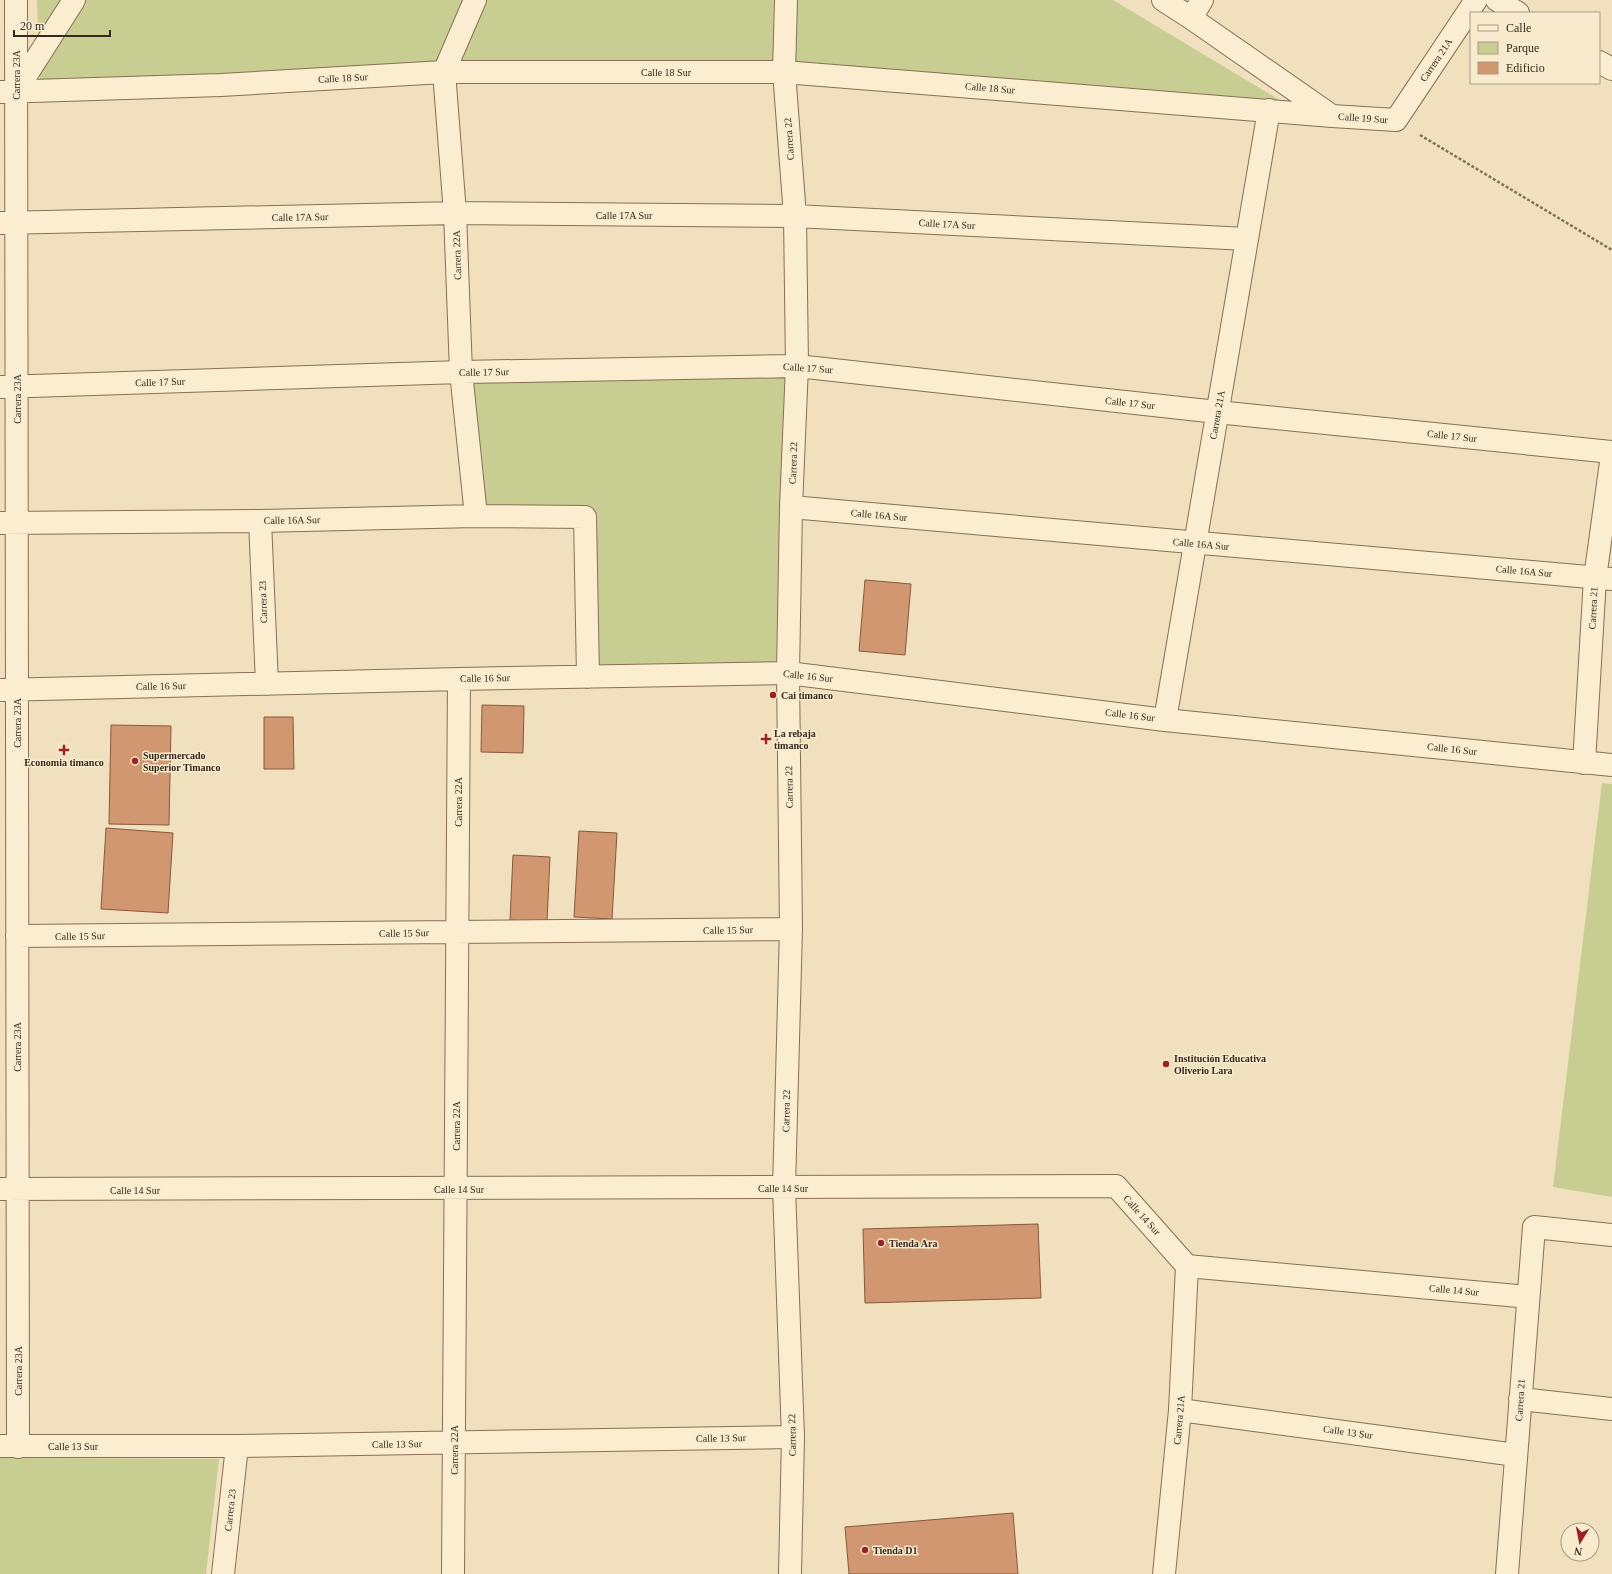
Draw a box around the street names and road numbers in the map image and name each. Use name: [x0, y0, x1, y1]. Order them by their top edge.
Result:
street label: Carrera 21A: [1418, 36, 1455, 84]
street label: Carrera 23A: [11, 49, 22, 100]
street label: Calle 18 Sur: [641, 67, 692, 78]
street label: Calle 18 Sur: [318, 71, 369, 85]
street label: Calle 18 Sur: [965, 80, 1016, 96]
street label: Calle 19 Sur: [1338, 111, 1389, 125]
street label: Carrera 22: [782, 117, 796, 161]
street label: Calle 17A Sur: [596, 210, 653, 221]
street label: Calle 17A Sur: [272, 211, 329, 223]
street label: Calle 17A Sur: [918, 217, 976, 231]
street label: Carrera 22A: [451, 229, 463, 280]
street label: Calle 17 Sur: [783, 361, 834, 375]
street label: Calle 17 Sur: [459, 366, 510, 378]
street label: Carrera 23A: [12, 373, 23, 424]
street label: Calle 17 Sur: [135, 376, 186, 388]
street label: Carrera 21A: [1207, 389, 1227, 440]
street label: Calle 17 Sur: [1105, 395, 1156, 411]
street label: Calle 17 Sur: [1427, 428, 1478, 444]
street label: Carrera 22: [787, 442, 799, 484]
street label: Calle 16A Sur: [850, 507, 908, 523]
street label: Calle 16A Sur: [264, 514, 321, 526]
street label: Calle 16A Sur: [1172, 536, 1230, 552]
street label: Calle 16A Sur: [1495, 563, 1553, 579]
street label: Carrera 23: [257, 581, 269, 623]
street label: Carrera 21: [1586, 586, 1600, 630]
street label: Calle 16 Sur: [783, 668, 834, 684]
street label: Calle 16 Sur: [460, 672, 511, 684]
street label: Calle 16 Sur: [136, 680, 187, 692]
street label: Carrera 23A: [12, 697, 23, 748]
street label: Calle 16 Sur: [1105, 706, 1156, 724]
street label: Calle 16 Sur: [1427, 741, 1478, 757]
street label: Carrera 22: [783, 766, 795, 808]
street label: Carrera 22A: [453, 776, 464, 827]
street label: Calle 15 Sur: [703, 924, 754, 936]
street label: Calle 15 Sur: [379, 927, 430, 939]
street label: Calle 15 Sur: [55, 930, 106, 942]
street label: Carrera 23A: [12, 1021, 23, 1072]
street label: Carrera 22: [780, 1090, 792, 1132]
street label: Carrera 22A: [451, 1100, 462, 1151]
street label: Calle 14 Sur: [758, 1183, 809, 1194]
street label: Calle 14 Sur: [434, 1184, 485, 1195]
street label: Calle 14 Sur: [110, 1185, 161, 1196]
street label: Calle 14 Sur: [1121, 1193, 1163, 1238]
street label: Calle 14 Sur: [1429, 1282, 1480, 1298]
street label: Carrera 23A: [13, 1345, 24, 1396]
street label: Carrera 21: [1513, 1378, 1527, 1422]
street label: Carrera 21A: [1171, 1394, 1187, 1445]
street label: Carrera 22: [786, 1414, 798, 1456]
street label: Calle 13 Sur: [1322, 1423, 1374, 1441]
street label: Carrera 22A: [449, 1424, 460, 1475]
street label: Calle 13 Sur: [696, 1432, 747, 1444]
street label: Calle 13 Sur: [372, 1438, 423, 1450]
street label: Calle 13 Sur: [48, 1441, 99, 1452]
street label: Carrera 23: [222, 1488, 238, 1532]

